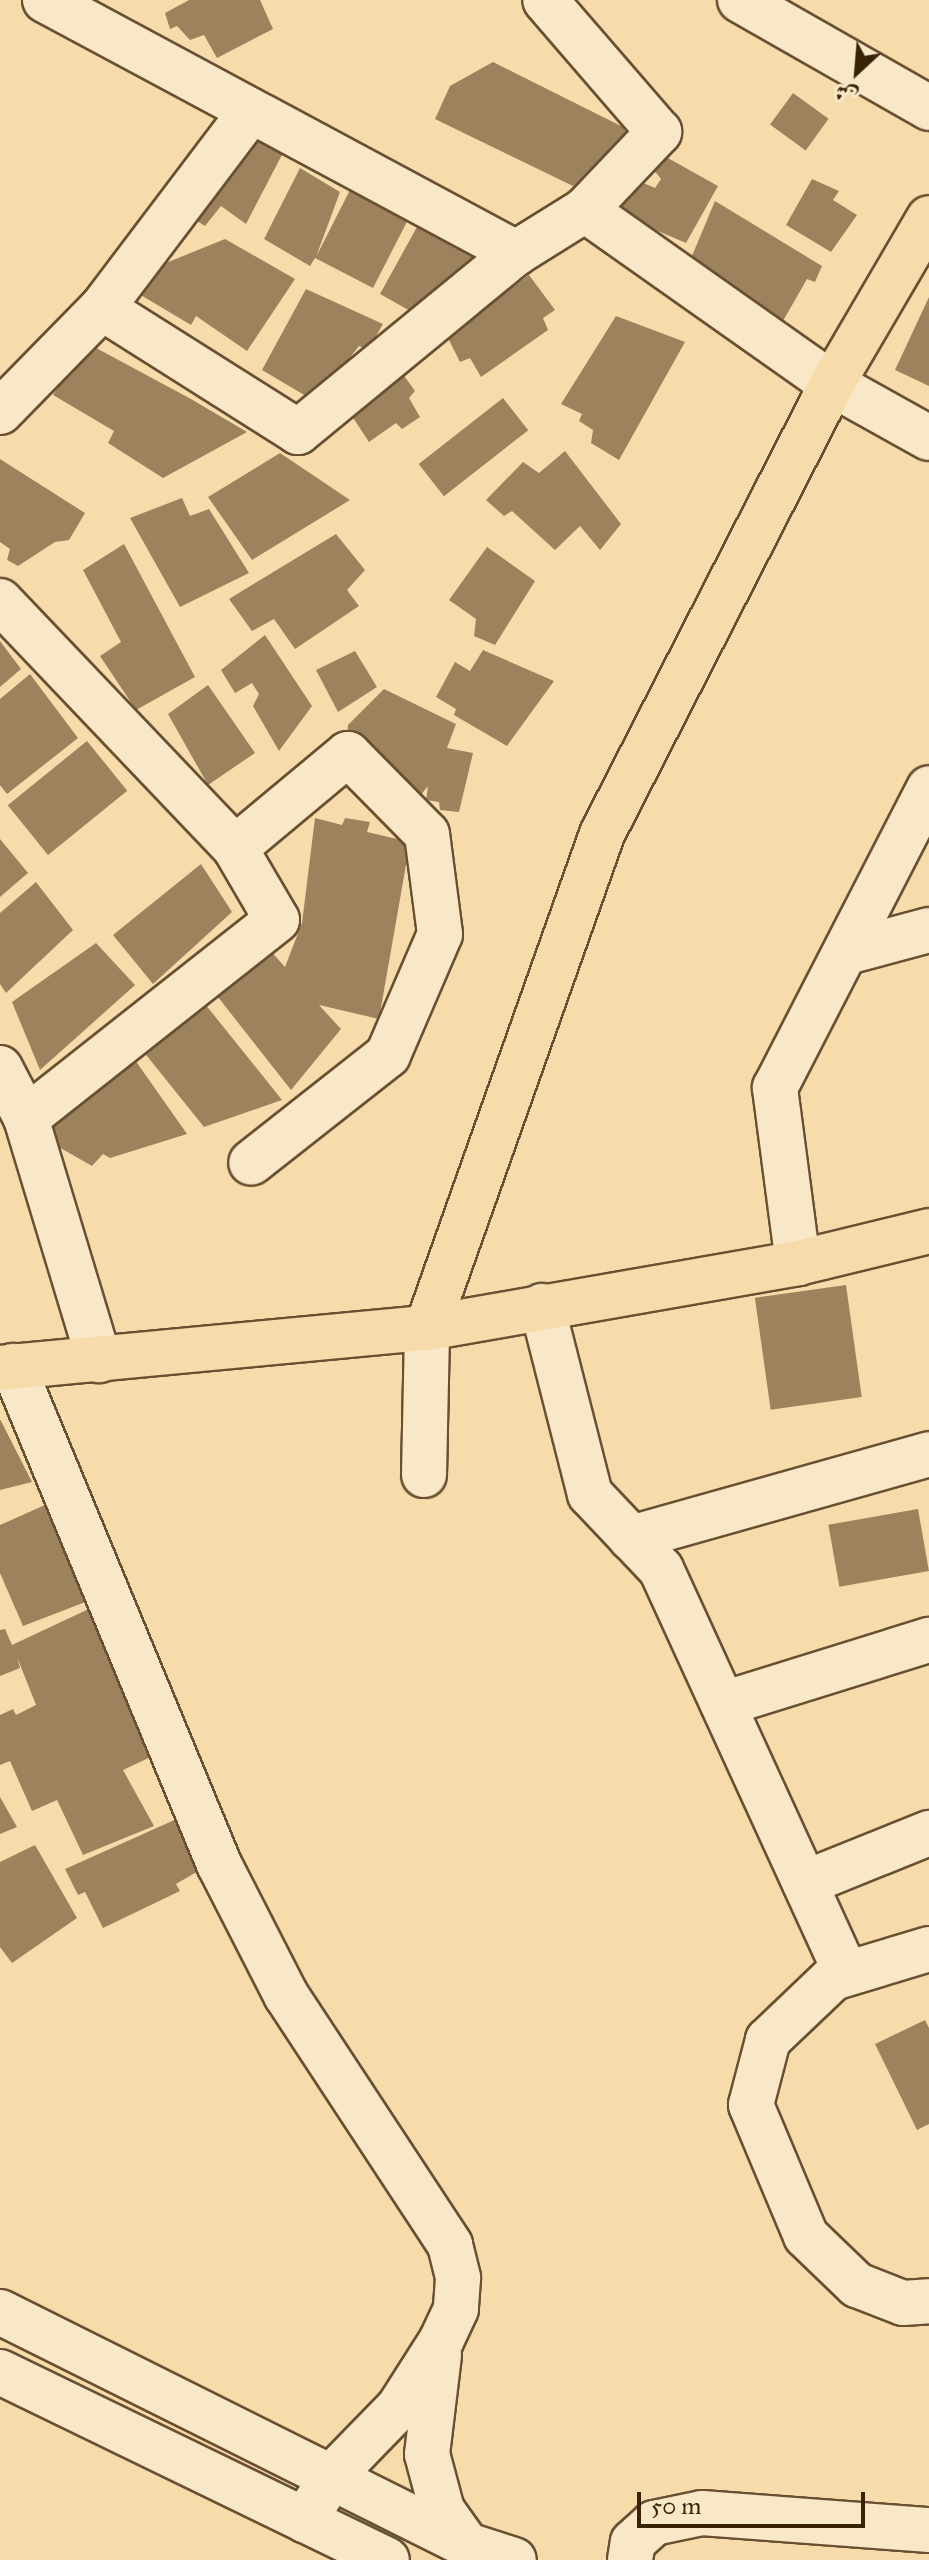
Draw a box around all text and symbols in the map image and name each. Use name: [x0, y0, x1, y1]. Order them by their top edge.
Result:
north arrow: [817, 32, 897, 112]
text: ش: [831, 77, 862, 111]
scale bar: [641, 2476, 869, 2526]
text: 50 m: [651, 2491, 701, 2521]

